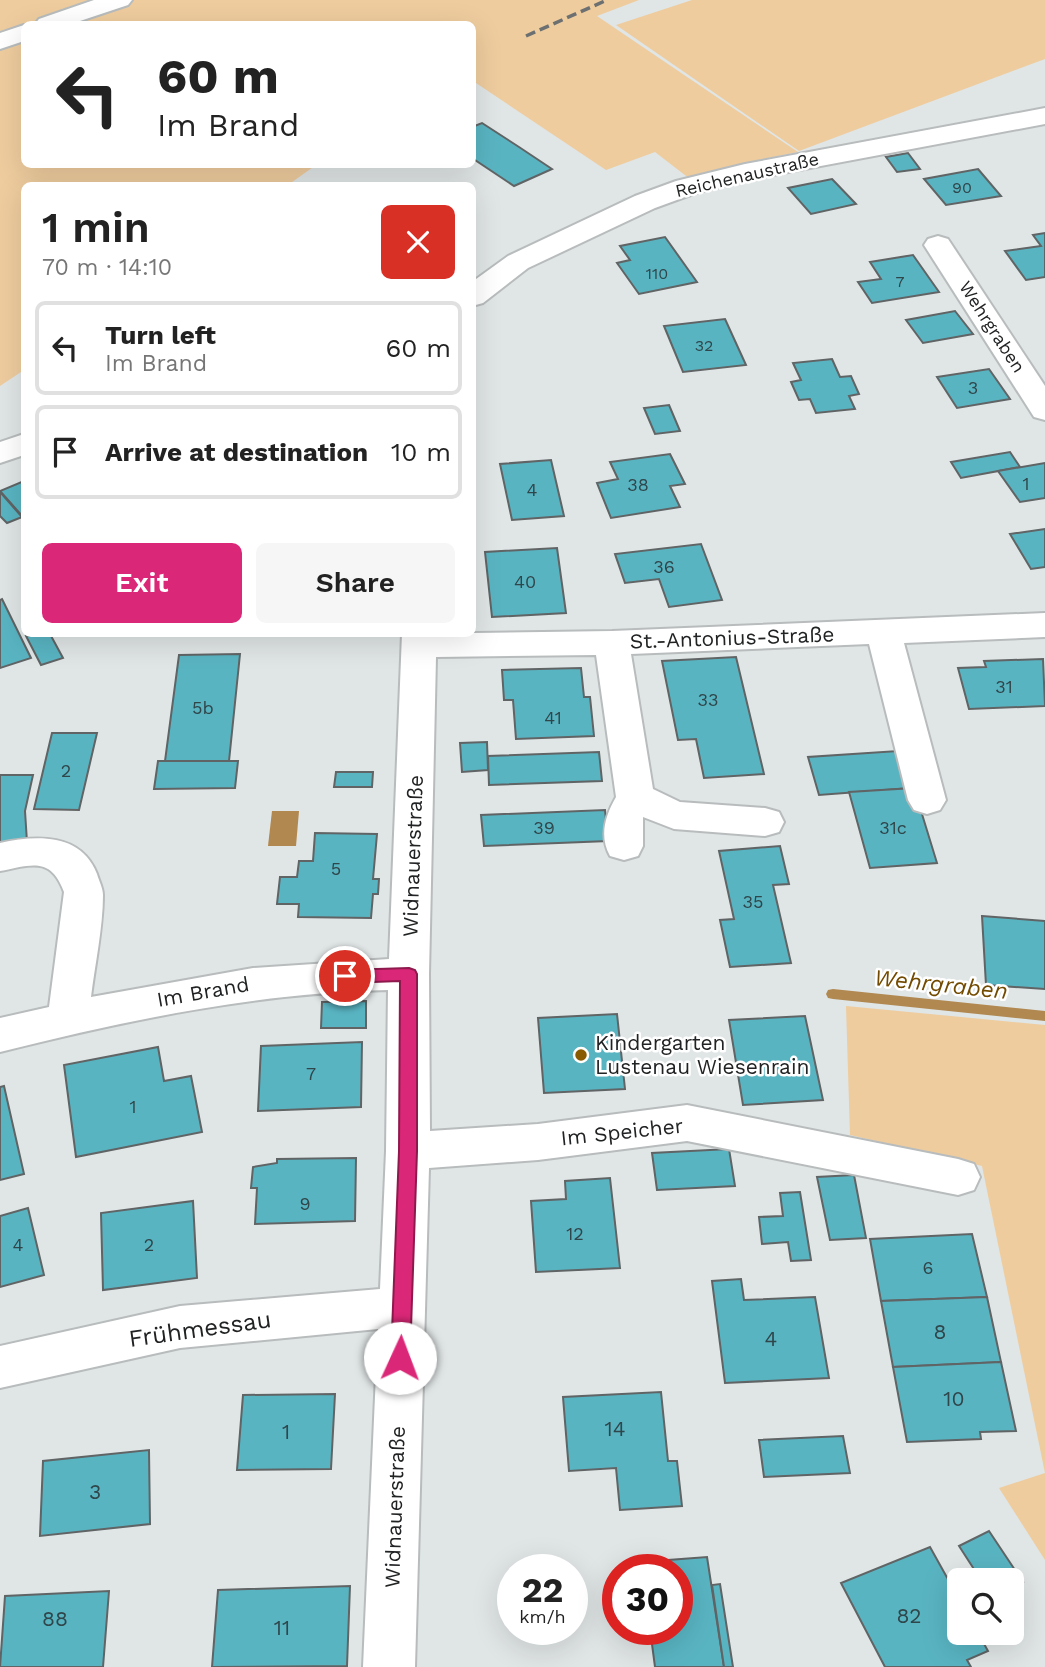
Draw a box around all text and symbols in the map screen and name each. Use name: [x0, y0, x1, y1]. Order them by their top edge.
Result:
text: 60 m: [157, 47, 279, 105]
icon: left: [42, 49, 133, 140]
text: Im Brand: [157, 106, 299, 144]
street label: Reichenaustraße: [673, 148, 821, 201]
house number: 90: [952, 178, 972, 197]
text: 1 min: [42, 203, 150, 252]
button: close: [381, 205, 455, 279]
text: 70 m · 14:10: [42, 254, 172, 281]
house number: 110: [646, 264, 668, 283]
house number: 7: [896, 272, 905, 291]
street label: Wehrgraben: [955, 277, 1030, 376]
text: Turn left: [105, 320, 216, 350]
icon: left: [46, 329, 84, 367]
text: 60 m: [385, 333, 451, 363]
house number: 32: [695, 336, 713, 355]
text: Im Brand: [105, 350, 207, 377]
house number: 3: [968, 377, 978, 398]
icon: arrive: [46, 433, 84, 471]
text: Arrive at destination: [105, 437, 368, 467]
text: 10 m: [391, 437, 451, 467]
house number: 1: [1022, 473, 1030, 494]
house number: 38: [627, 474, 649, 495]
house number: 4: [527, 479, 538, 500]
button: Exit: [42, 543, 242, 623]
button: Share: [256, 543, 455, 623]
house number: 36: [653, 556, 675, 577]
house number: 40: [514, 571, 536, 592]
street label: St.-Antonius-Straße: [629, 621, 835, 654]
house number: 31: [995, 676, 1013, 697]
house number: 33: [698, 689, 719, 710]
house number: 5b: [192, 697, 214, 718]
house number: 41: [544, 707, 562, 728]
house number: 2: [61, 760, 71, 781]
street label: Widnauerstraße: [397, 775, 428, 937]
house number: 39: [533, 817, 555, 838]
house number: 31c: [879, 817, 907, 838]
house number: 5: [331, 858, 341, 879]
house number: 35: [743, 891, 763, 912]
pin: [315, 946, 375, 1006]
icon: arrive: [326, 957, 364, 995]
water label: Wehrgraben: [873, 964, 1009, 1005]
street label: Im Brand: [155, 971, 251, 1012]
place label: Kindergarten Lustenau Wiesenrain: [595, 1030, 810, 1079]
marker: Kindergarten Lustenau Wiesenrain: [573, 1047, 589, 1063]
house number: 7: [306, 1063, 316, 1084]
house number: 1: [129, 1096, 137, 1117]
street label: Im Speicher: [559, 1113, 685, 1150]
house number: 9: [299, 1193, 311, 1214]
house number: 12: [566, 1223, 584, 1244]
house number: 4: [13, 1234, 24, 1255]
house number: 2: [144, 1234, 154, 1255]
house number: 6: [923, 1257, 933, 1278]
street label: Frühmessau: [127, 1305, 273, 1353]
house number: 8: [934, 1319, 946, 1344]
position arrow: [363, 1321, 437, 1395]
house number: 4: [765, 1326, 777, 1351]
house number: 10: [943, 1386, 965, 1411]
house number: 14: [604, 1416, 626, 1441]
house number: 1: [282, 1419, 290, 1444]
street label: Widnauerstraße: [379, 1426, 410, 1588]
house number: 3: [89, 1479, 101, 1504]
speed limit sign: 30: [602, 1554, 693, 1645]
map controls: [947, 1568, 1024, 1645]
button: search: [947, 1568, 1024, 1645]
text: 22: [522, 1569, 563, 1611]
house number: 82: [896, 1603, 922, 1628]
house number: 88: [42, 1606, 68, 1631]
text: km/h: [519, 1606, 566, 1627]
house number: 11: [274, 1615, 290, 1640]

